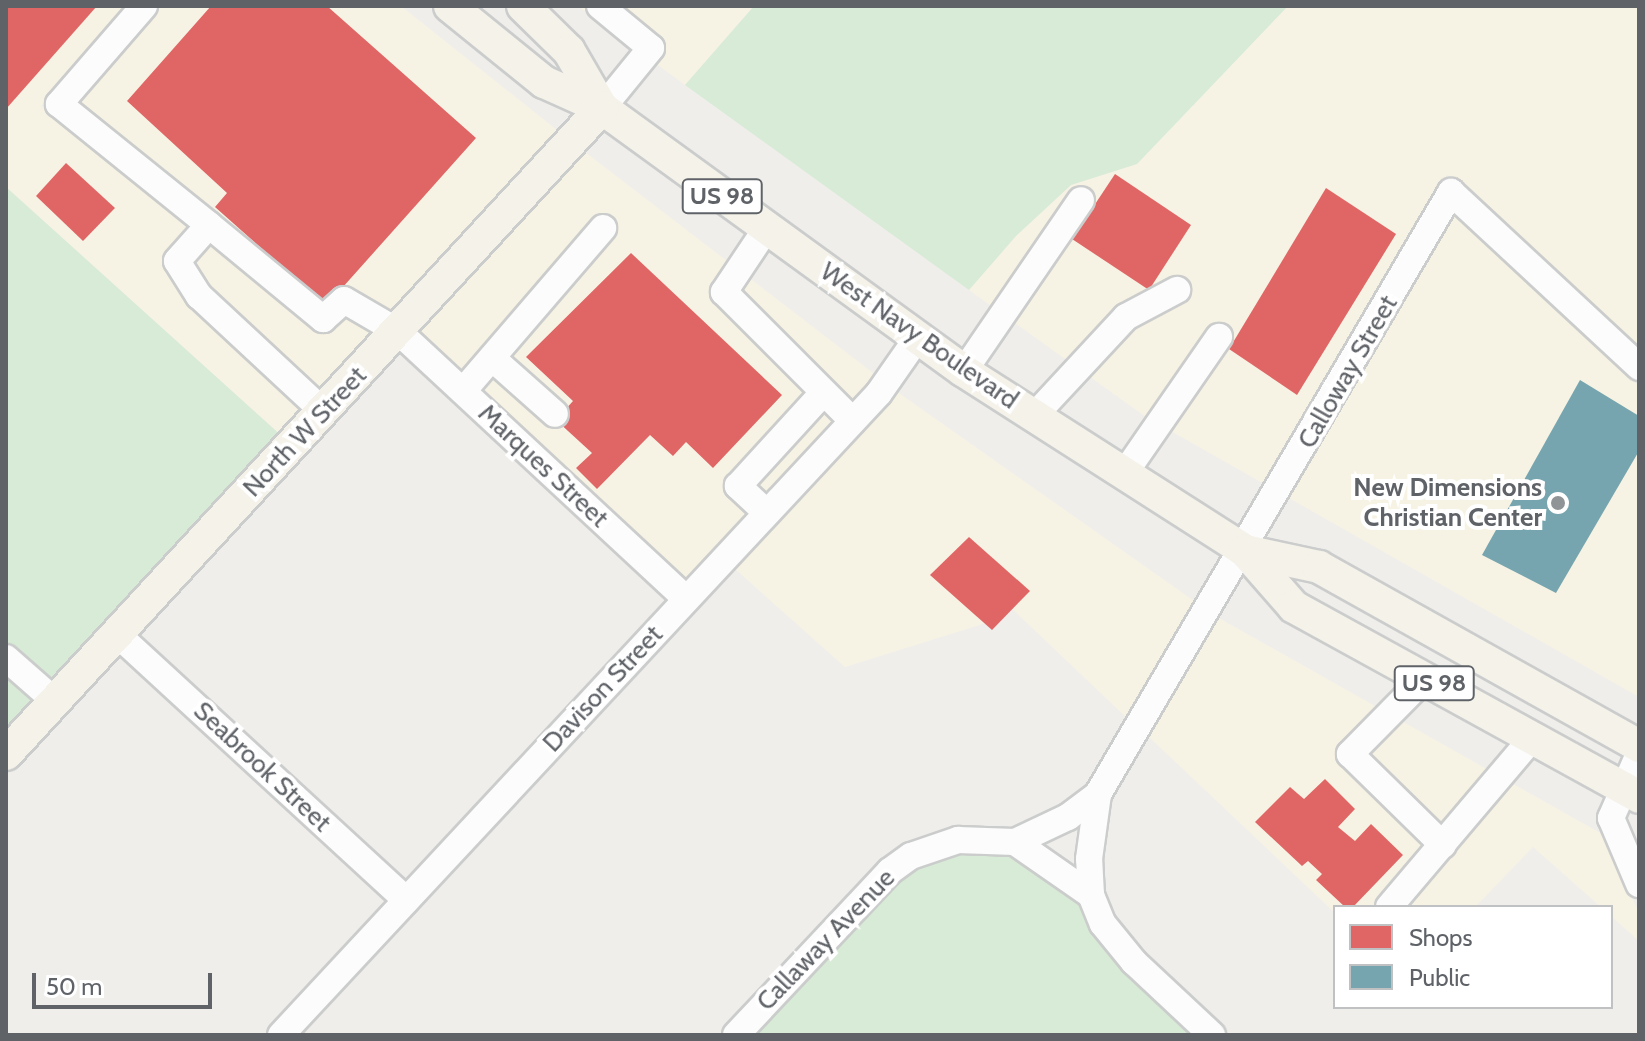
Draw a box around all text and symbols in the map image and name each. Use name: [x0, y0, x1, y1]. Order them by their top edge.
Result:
road number: US 98: [680, 176, 764, 216]
street label: West Navy Boulevard: [814, 256, 1024, 416]
street label: Calloway Street: [1292, 290, 1404, 454]
street label: North W Street: [237, 361, 373, 503]
street label: Marques Street: [472, 398, 614, 534]
place label: New Dimensions Christian Center: [1353, 472, 1542, 534]
marker: New Dimensions Christian Center: [1549, 494, 1567, 512]
street label: Davison Street: [537, 619, 669, 759]
road number: US 98: [1392, 663, 1476, 703]
street label: Seabrook Street: [187, 696, 337, 838]
street label: Callaway Avenue: [751, 863, 901, 1017]
legend: [1333, 905, 1613, 1009]
text: Shops: [1409, 923, 1472, 952]
scale bar: [36, 957, 216, 1007]
text: Public: [1409, 963, 1470, 992]
text: 50 m: [46, 972, 102, 1001]

